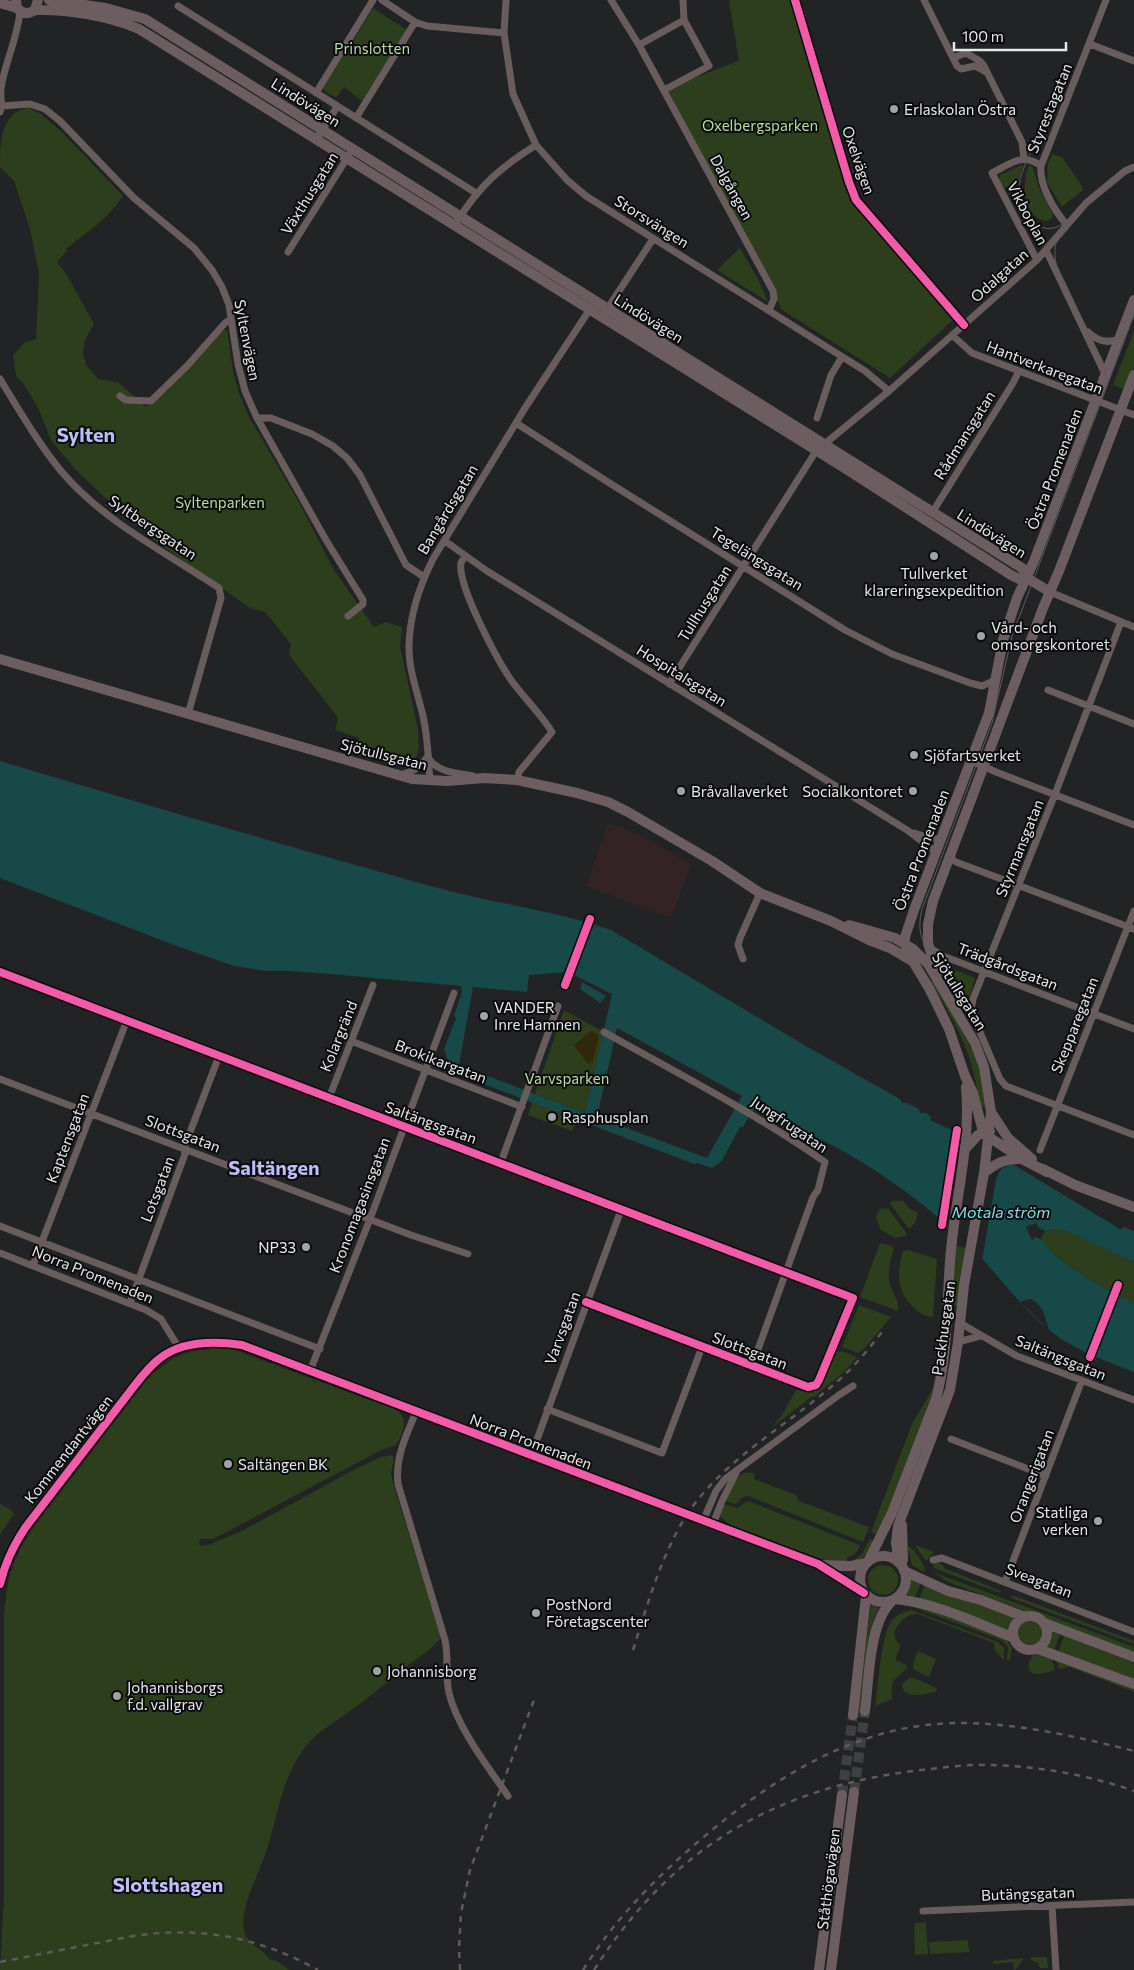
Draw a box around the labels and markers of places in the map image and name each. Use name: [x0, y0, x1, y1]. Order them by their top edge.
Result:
place label: Erlaskolan Östra: [904, 100, 1016, 118]
marker: Erlaskolan Östra: [888, 103, 900, 115]
marker: Tullverket klareringsexpedition: [928, 550, 940, 562]
place label: Tullverket klareringsexpedition: [864, 564, 1004, 599]
place label: Vård- och omsorgskontoret: [991, 618, 1110, 653]
marker: Vård- och omsorgskontoret: [975, 630, 987, 642]
place label: Sjöfartsverket: [924, 746, 1021, 764]
marker: Sjöfartsverket: [908, 749, 920, 761]
place label: Bråvallaverket: [691, 782, 788, 800]
place label: Socialkontoret: [802, 782, 903, 800]
marker: Bråvallaverket: [675, 785, 687, 797]
marker: Socialkontoret: [907, 785, 919, 797]
place label: VANDER Inre Hamnen: [494, 998, 581, 1033]
marker: VANDER Inre Hamnen: [478, 1010, 490, 1022]
place label: Rasphusplan: [562, 1108, 648, 1126]
marker: Rasphusplan: [546, 1111, 558, 1123]
place label: NP33: [258, 1238, 296, 1256]
marker: NP33: [300, 1241, 312, 1253]
place label: Saltängen BK: [238, 1455, 328, 1473]
marker: Saltängen BK: [222, 1458, 234, 1470]
place label: Statliga verken: [1036, 1503, 1088, 1538]
marker: Statliga verken: [1092, 1515, 1104, 1527]
place label: PostNord Företagscenter: [546, 1595, 650, 1630]
marker: PostNord Företagscenter: [530, 1607, 542, 1619]
place label: Johannisborg: [387, 1662, 477, 1680]
marker: Johannisborg: [371, 1665, 383, 1677]
place label: Johannisborgs f.d. vallgrav: [127, 1678, 224, 1713]
marker: Johannisborgs f.d. vallgrav: [111, 1690, 123, 1702]

